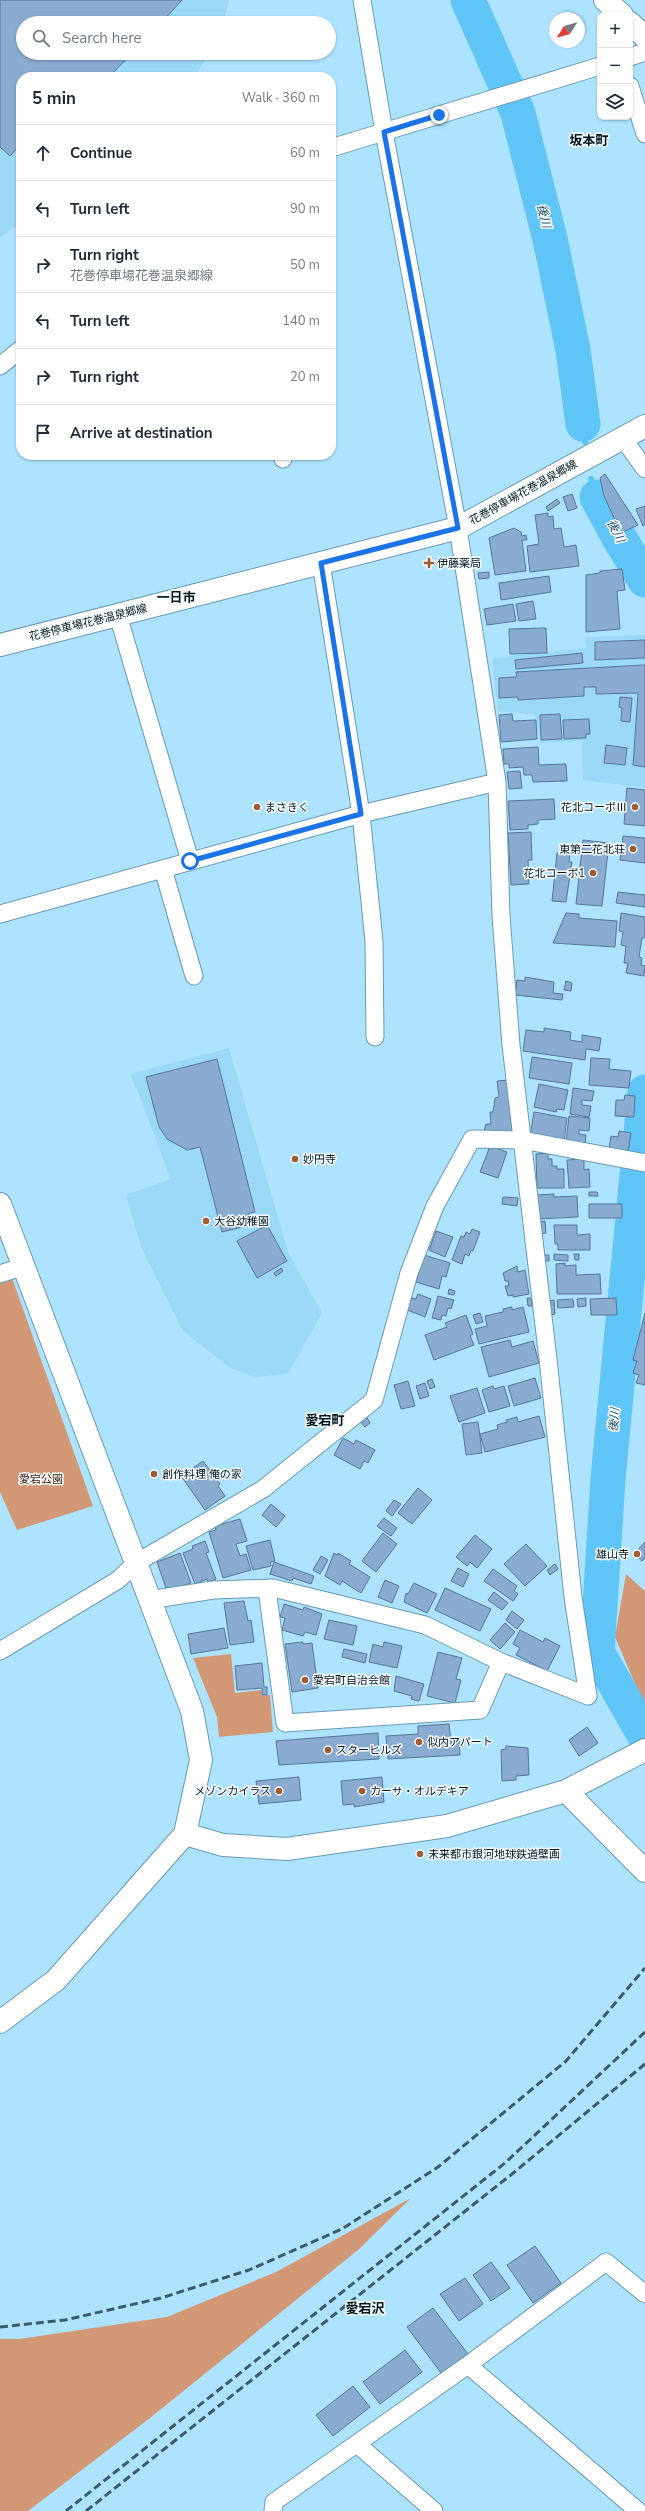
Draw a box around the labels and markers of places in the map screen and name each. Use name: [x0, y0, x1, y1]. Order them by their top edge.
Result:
place label: 伊藤薬局: [437, 556, 481, 571]
marker: 伊藤薬局: [424, 558, 434, 568]
place label: まさきく: [265, 800, 309, 815]
place label: 花北コーポⅢ: [561, 800, 627, 815]
marker: まさきく: [252, 802, 262, 812]
marker: 花北コーポⅢ: [630, 802, 640, 812]
place label: 東第二花北荘: [559, 842, 625, 857]
marker: 東第二花北荘: [628, 844, 638, 854]
place label: 花北コーポ1: [523, 866, 585, 881]
marker: 花北コーポ1: [588, 868, 598, 878]
place label: 妙円寺: [303, 1152, 336, 1167]
marker: 妙円寺: [290, 1154, 300, 1164]
place label: 大谷幼稚園: [214, 1214, 269, 1229]
marker: 大谷幼稚園: [201, 1216, 211, 1226]
place label: 創作料理 俺の家: [162, 1467, 242, 1482]
marker: 創作料理 俺の家: [149, 1469, 159, 1479]
place label: 雄山寺: [596, 1547, 629, 1562]
marker: 雄山寺: [632, 1549, 642, 1559]
place label: 愛宕町自治会館: [313, 1673, 390, 1688]
marker: 愛宕町自治会館: [300, 1675, 310, 1685]
place label: 似内アパート: [427, 1735, 493, 1750]
marker: 似内アパート: [414, 1737, 424, 1747]
place label: スターヒルズ: [336, 1743, 402, 1758]
marker: スターヒルズ: [323, 1745, 333, 1755]
place label: メゾンカイラス: [194, 1784, 271, 1799]
place label: カーサ・オルデキア: [370, 1784, 469, 1799]
marker: メゾンカイラス: [274, 1786, 284, 1796]
marker: カーサ・オルデキア: [357, 1786, 367, 1796]
place label: 未来都市銀河地球鉄道壁画: [428, 1847, 560, 1862]
marker: 未来都市銀河地球鉄道壁画: [415, 1849, 425, 1859]

